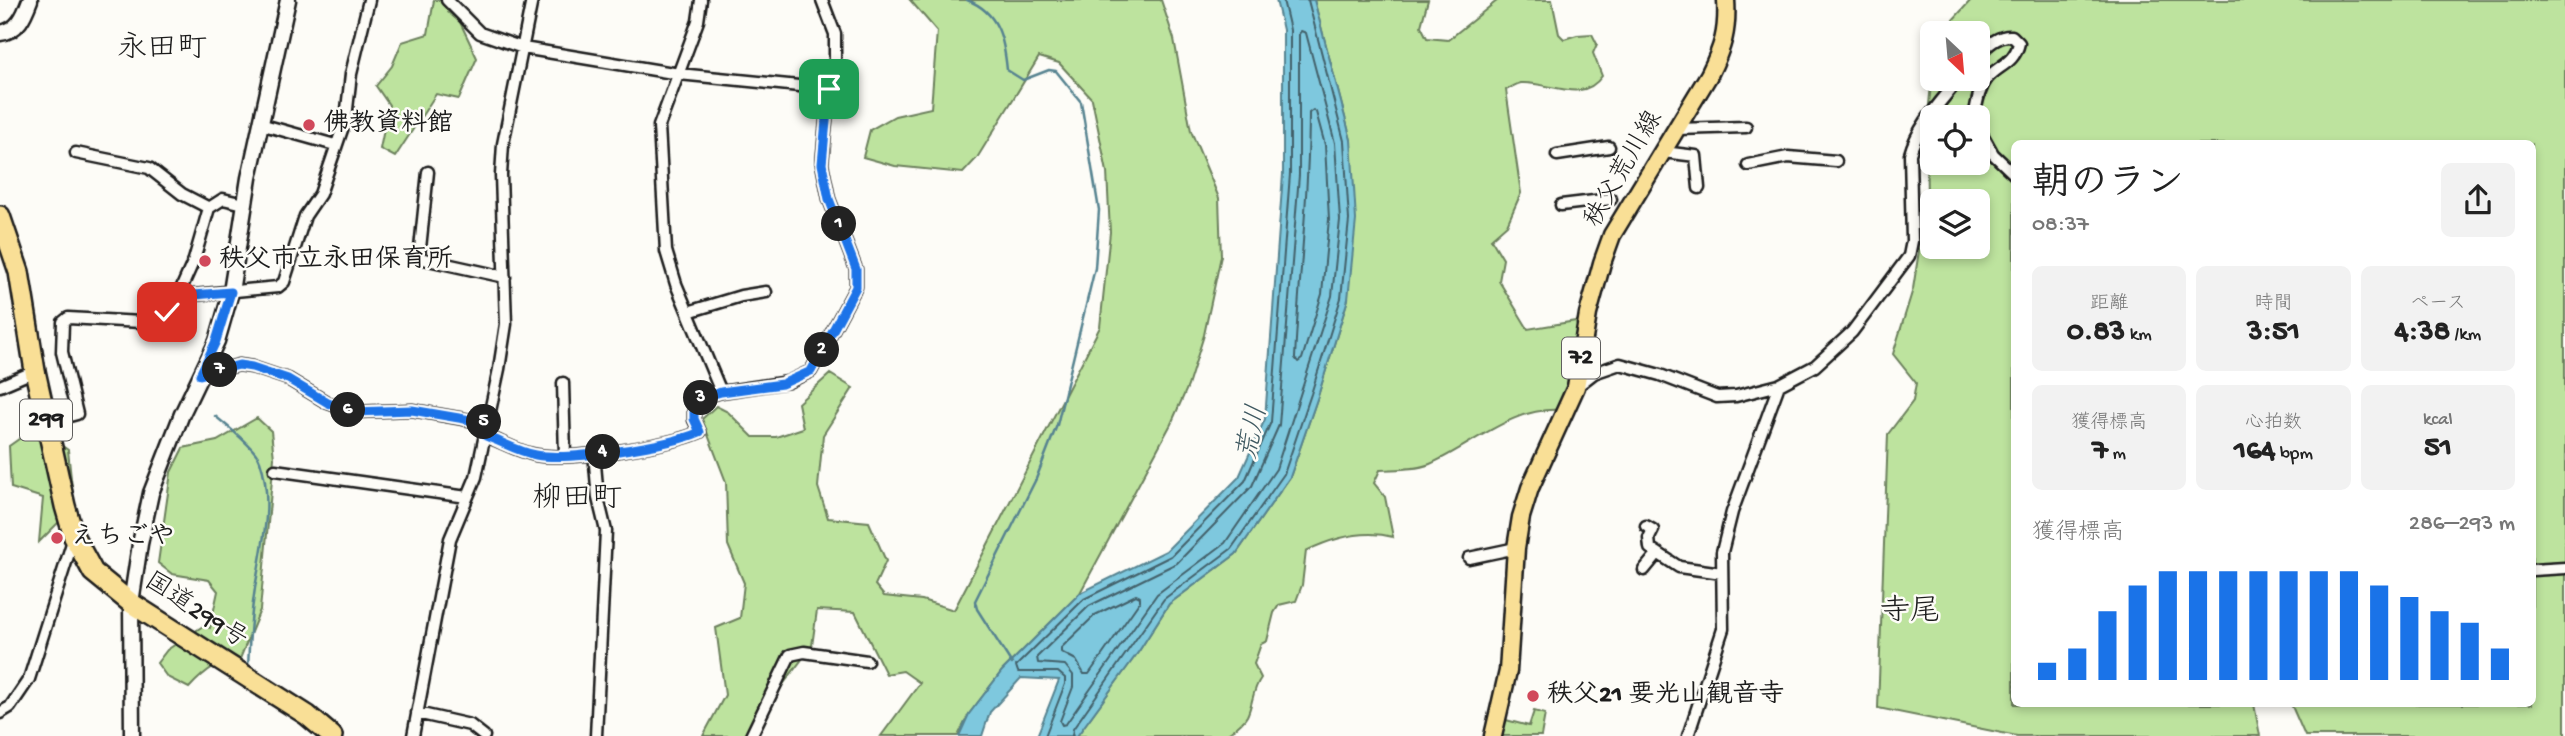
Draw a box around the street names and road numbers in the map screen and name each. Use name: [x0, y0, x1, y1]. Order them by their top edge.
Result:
street label: 秩父荒川線: [1578, 105, 1671, 234]
road number: 72: [1562, 338, 1600, 379]
road number: 299: [20, 400, 72, 440]
street label: 国道299号: [138, 566, 253, 657]

